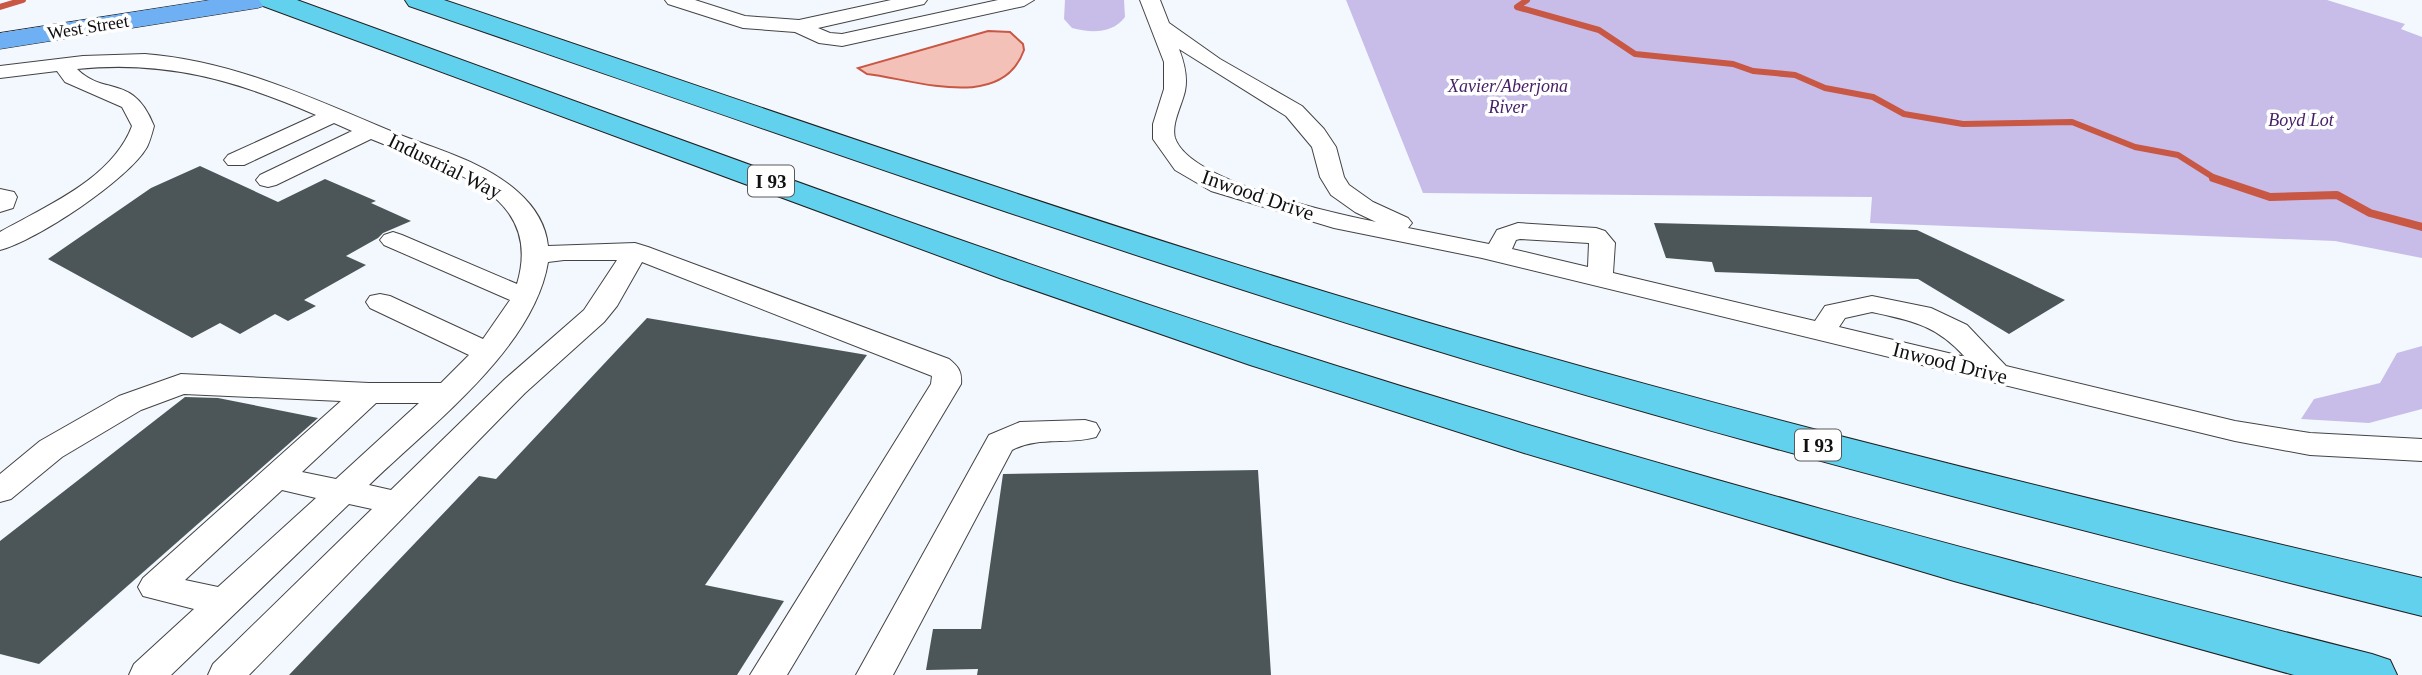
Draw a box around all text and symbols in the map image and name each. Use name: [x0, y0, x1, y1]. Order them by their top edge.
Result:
street label: West Street: [46, 11, 130, 43]
park label: Xavier/Aberjona River: [1447, 76, 1568, 117]
park label: Boyd Lot: [2268, 110, 2335, 130]
street label: Industrial Way: [384, 128, 506, 204]
street label: Inwood Drive: [1199, 165, 1317, 225]
road number: I 93: [748, 166, 794, 196]
street label: Inwood Drive: [1890, 337, 2010, 389]
road number: I 93: [1795, 430, 1841, 460]

